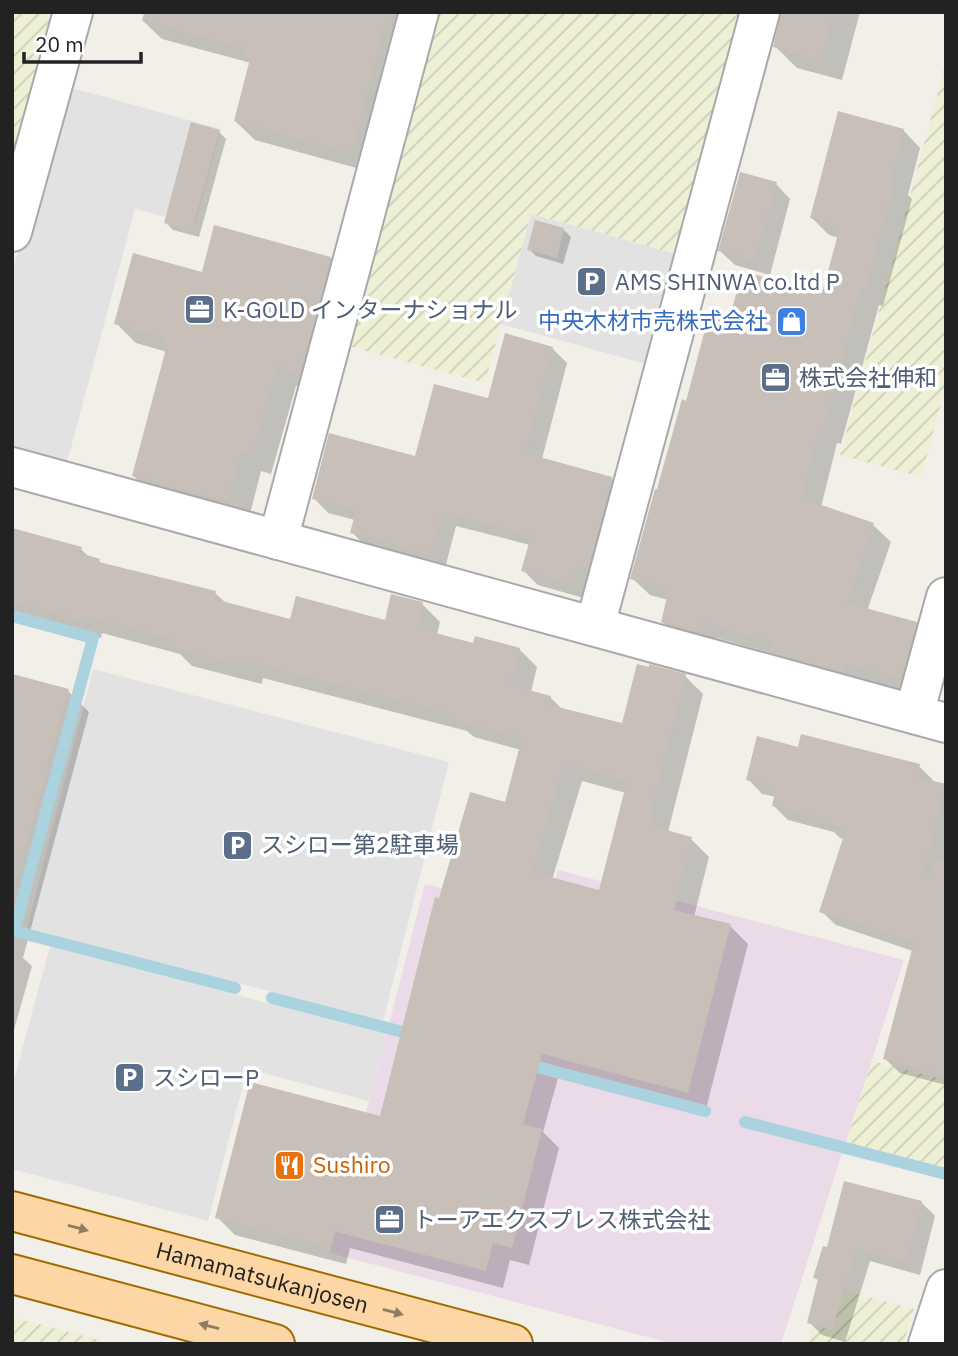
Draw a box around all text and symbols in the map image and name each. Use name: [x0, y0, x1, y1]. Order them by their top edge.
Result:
scale bar: [24, 21, 142, 65]
text: 20 m: [35, 30, 84, 58]
parking icon: AMS SHINWA co.ltd P: [575, 265, 609, 299]
place label: AMS SHINWA co.ltd P: [615, 266, 840, 296]
office icon: K-GOLD インターナショナル: [183, 293, 217, 327]
place label: K-GOLD インターナショナル: [223, 294, 518, 324]
shop icon: 中央木材市売株式会社: [774, 304, 808, 338]
place label: 中央木材市売株式会社: [538, 305, 768, 335]
office icon: 株式会社伸和: [759, 361, 793, 395]
place label: 株式会社伸和: [799, 362, 937, 392]
parking icon: スシロー第2駐車場: [221, 828, 255, 862]
place label: スシロー第2駐車場: [261, 829, 459, 859]
parking icon: スシローP: [113, 1061, 147, 1095]
place label: スシローP: [153, 1062, 259, 1092]
restaurant icon: Sushiro: [273, 1148, 307, 1182]
place label: Sushiro: [313, 1149, 391, 1179]
office icon: トーアエクスプレス株式会社: [373, 1203, 407, 1237]
place label: トーアエクスプレス株式会社: [413, 1204, 710, 1234]
one-way arrow: [68, 1224, 89, 1234]
street label: Hamamatsukanjosen: [153, 1234, 372, 1319]
one-way arrow: [382, 1307, 404, 1318]
one-way arrow: [198, 1320, 220, 1331]

